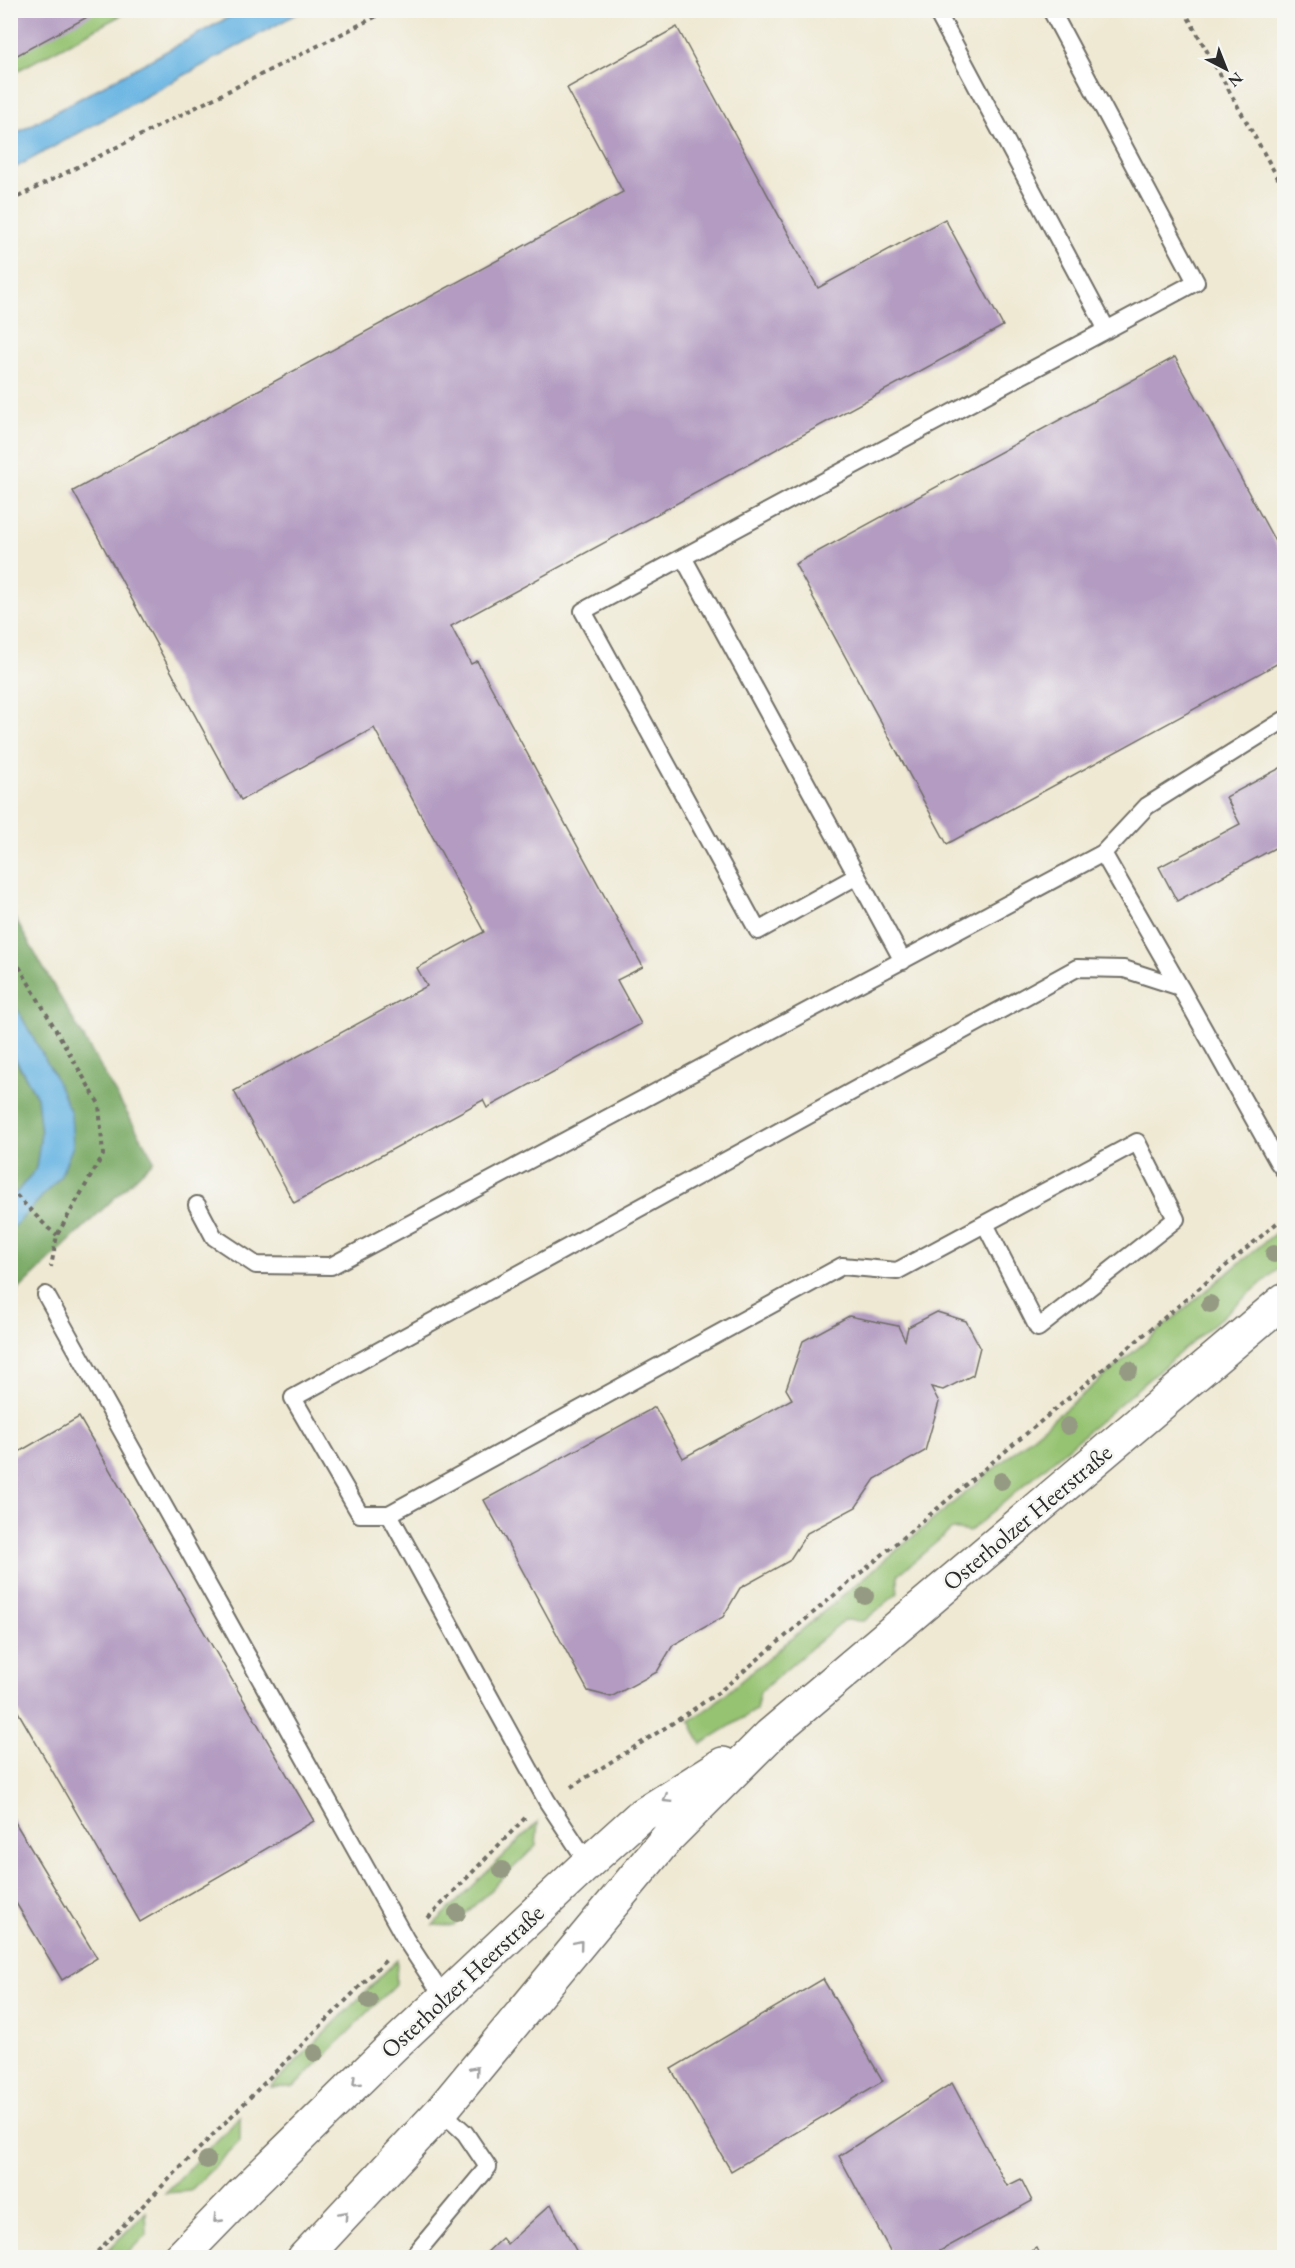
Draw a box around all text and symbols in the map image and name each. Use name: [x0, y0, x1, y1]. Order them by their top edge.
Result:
north arrow: [1196, 39, 1256, 99]
text: N: [1224, 68, 1248, 92]
street label: Osterholzer Heerstraße: [936, 1437, 1118, 1597]
one-way arrow: [663, 1792, 673, 1804]
street label: Osterholzer Heerstraße: [374, 1897, 550, 2065]
one-way arrow: [572, 1940, 583, 1951]
one-way arrow: [468, 2066, 479, 2077]
one-way arrow: [353, 2074, 364, 2085]
one-way arrow: [214, 2211, 225, 2222]
one-way arrow: [337, 2211, 348, 2221]

